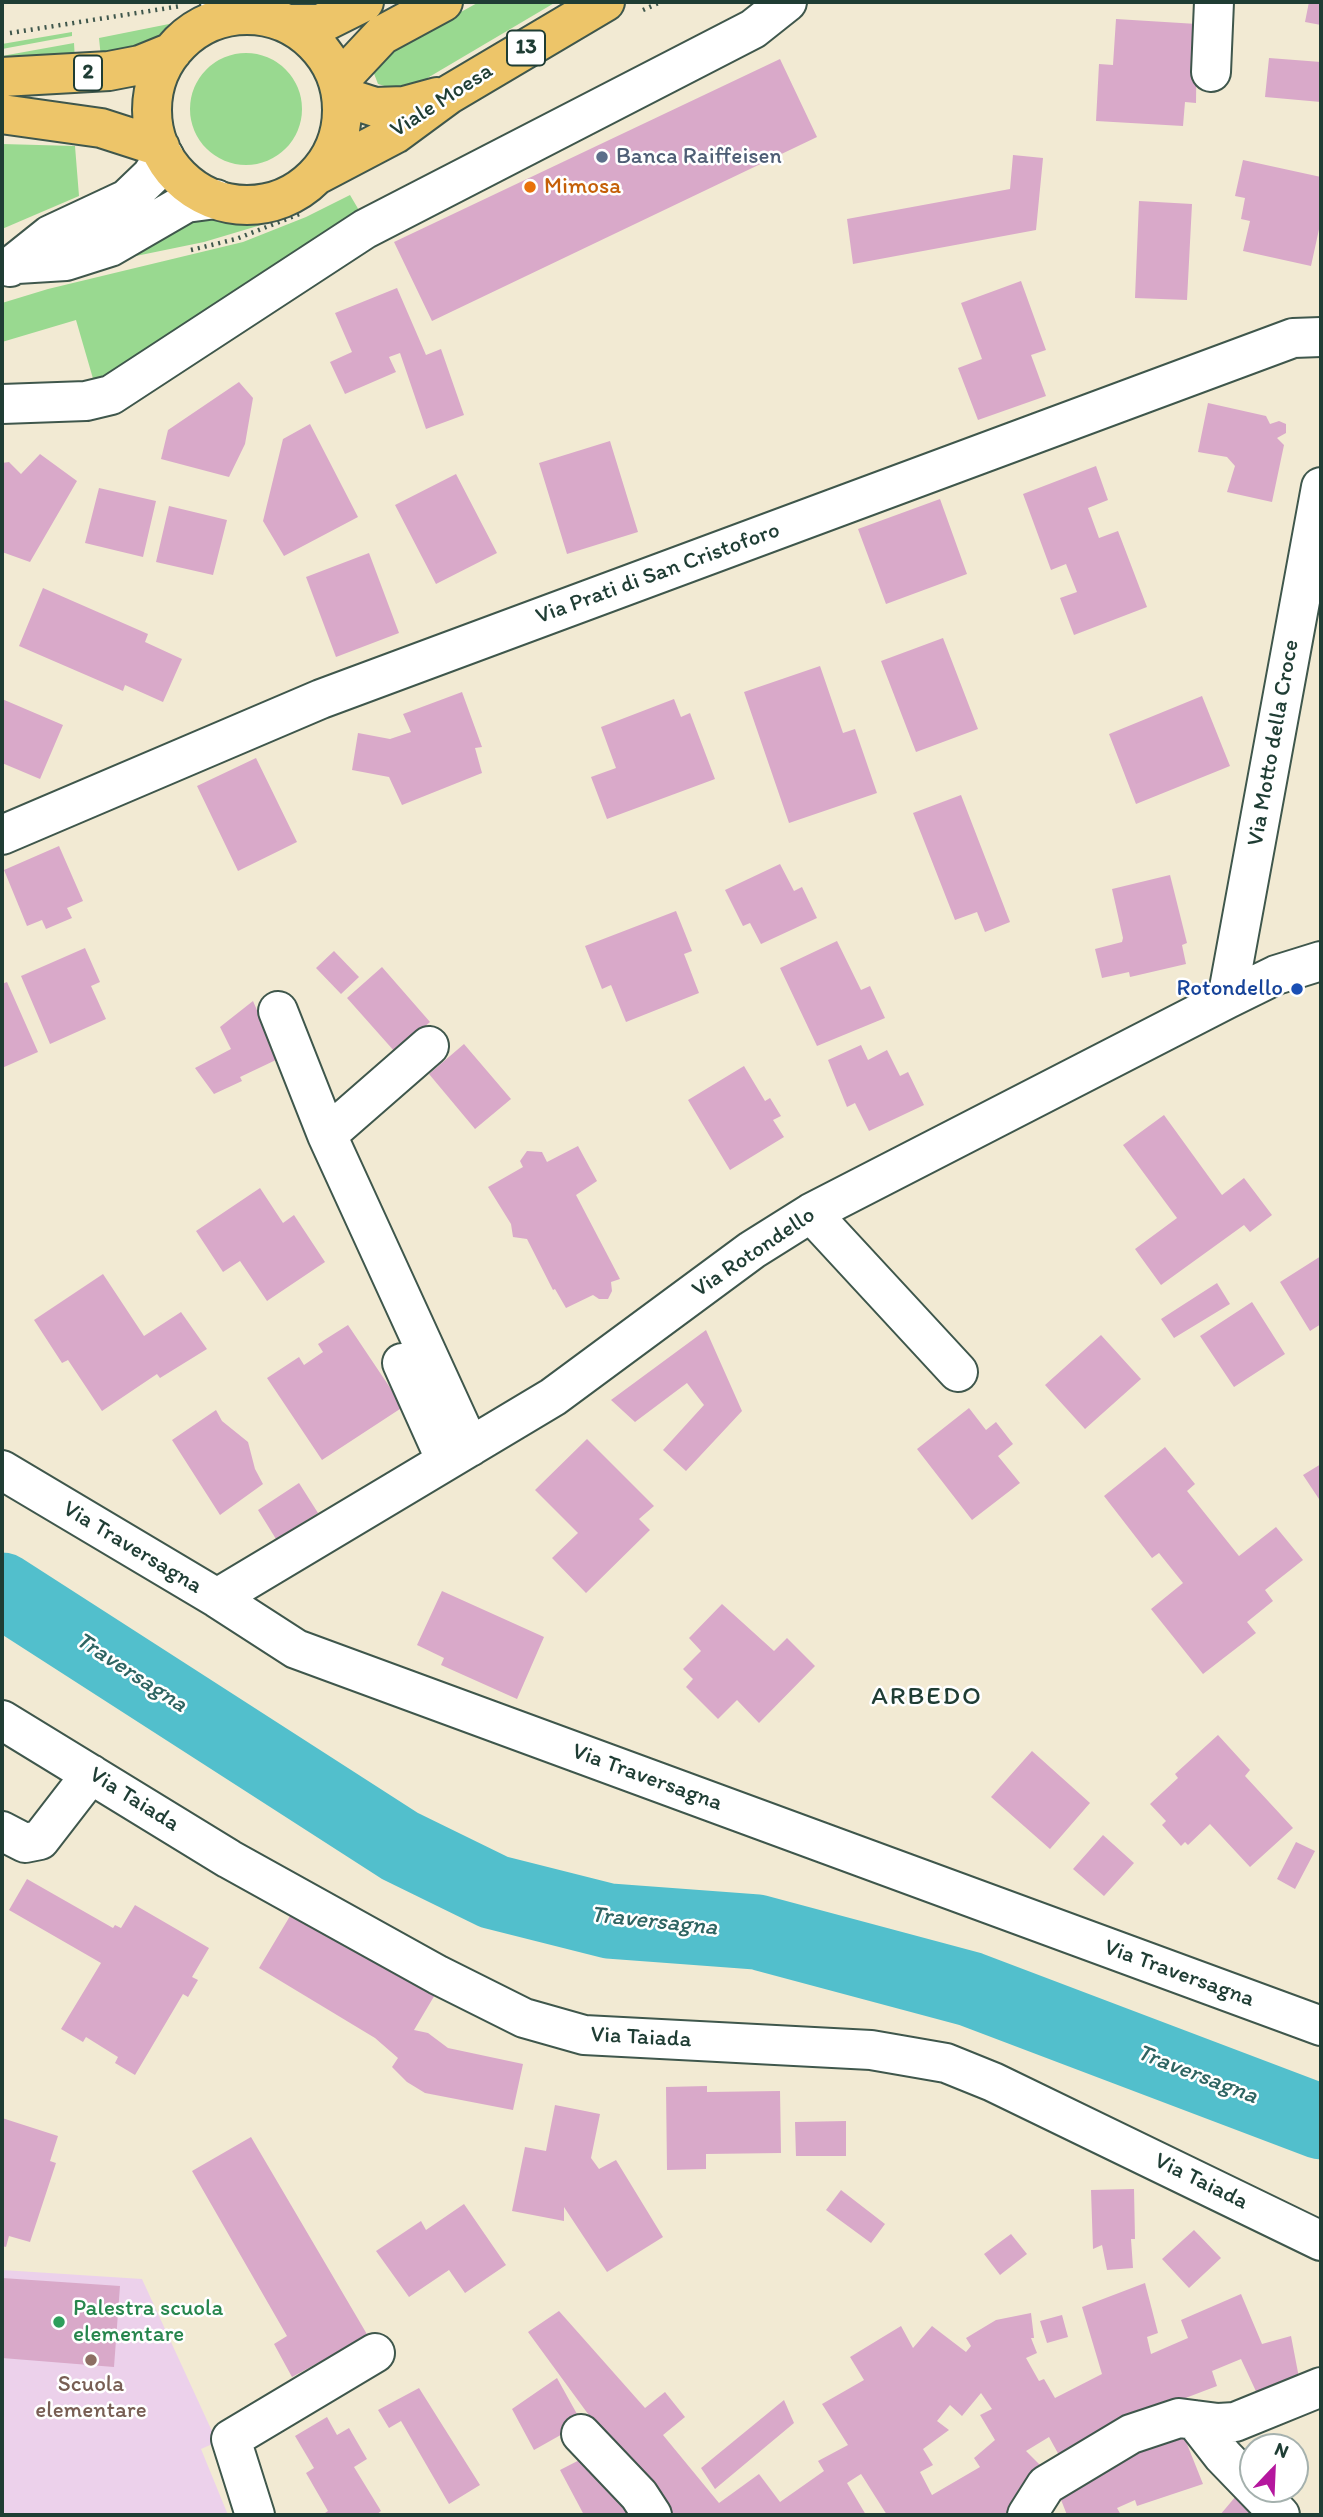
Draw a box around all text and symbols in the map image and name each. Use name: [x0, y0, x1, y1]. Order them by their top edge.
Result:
road number: 13: [507, 30, 545, 66]
road number: 2: [74, 56, 102, 90]
street label: Viale Moesa: [386, 58, 498, 144]
place label: Banca Raiffeisen: [616, 143, 782, 171]
marker: Banca Raiffeisen: [594, 149, 610, 165]
place label: Mimosa: [544, 173, 621, 201]
marker: Mimosa: [522, 179, 538, 195]
street label: Via Prati di San Cristoforo: [532, 517, 784, 631]
street label: Via Motto della Croce: [1242, 638, 1306, 848]
place label: Rotondello: [1177, 975, 1283, 1003]
marker: Rotondello: [1289, 981, 1305, 997]
street label: Via Rotondello: [687, 1202, 821, 1304]
street label: Via Traversagna: [57, 1496, 207, 1600]
water label: Traversagna: [70, 1626, 192, 1720]
district label: ARBEDO: [872, 1681, 982, 1713]
street label: Via Traversagna: [568, 1738, 726, 1818]
street label: Via Taiada: [84, 1762, 184, 1838]
water label: Traversagna: [589, 1901, 719, 1943]
street label: Via Traversagna: [1100, 1934, 1258, 2014]
street label: Via Taiada: [590, 2022, 692, 2054]
water label: Traversagna: [1132, 2039, 1262, 2111]
street label: Via Taiada: [1150, 2147, 1252, 2217]
place label: Palestra scuola elementare: [73, 2295, 223, 2349]
marker: Palestra scuola elementare: [51, 2314, 67, 2330]
marker: Scuola elementare: [83, 2352, 99, 2368]
place label: Scuola elementare: [35, 2371, 147, 2425]
north arrow: [1239, 2433, 1309, 2503]
text: N: [1271, 2437, 1292, 2463]

